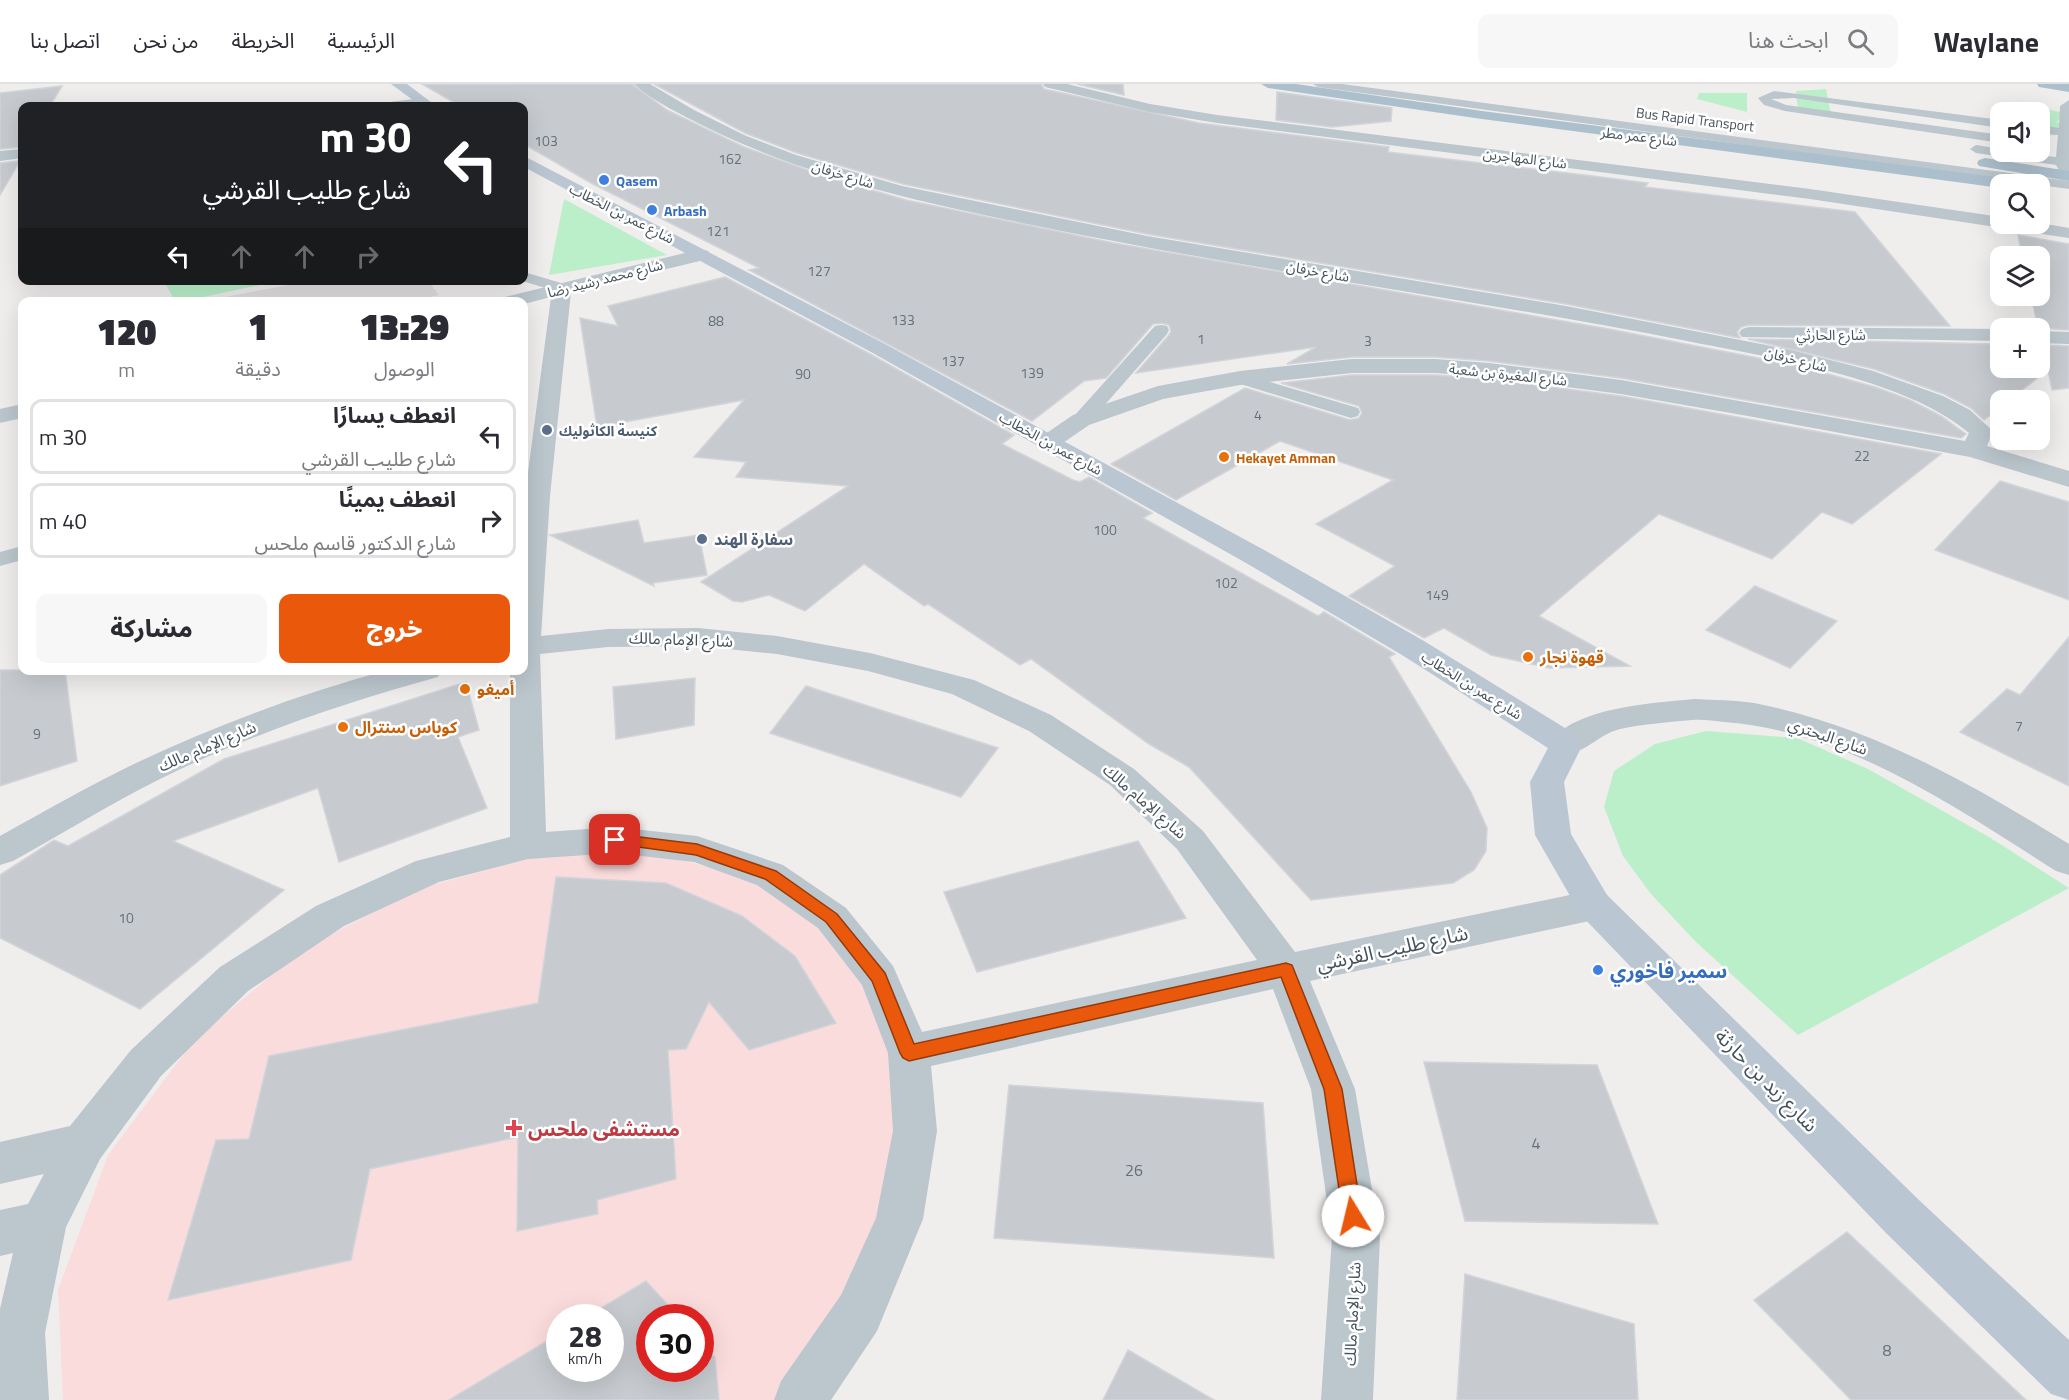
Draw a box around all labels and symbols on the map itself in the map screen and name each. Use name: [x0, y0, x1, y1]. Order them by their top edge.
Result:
street label: Bus Rapid Transport: [1635, 101, 1755, 137]
street label: شارع عمر مطر: [1598, 121, 1678, 152]
house number: 103: [534, 130, 558, 151]
street label: شارع المهاجرين: [1482, 142, 1568, 175]
house number: 162: [718, 148, 742, 169]
street label: شارع خرفان: [809, 155, 877, 194]
place label: Qasem: [616, 170, 658, 191]
marker: Qasem: [597, 173, 611, 187]
street label: شارع عمر بن الخطاب: [566, 178, 678, 249]
place label: Arbash: [664, 200, 707, 221]
marker: Arbash: [645, 203, 659, 217]
house number: 121: [706, 220, 730, 241]
street label: شارع محمد رشيد رضا: [545, 254, 665, 303]
street label: شارع خرفان: [1285, 255, 1351, 288]
house number: 127: [807, 260, 831, 281]
house number: 133: [891, 309, 915, 330]
house number: 88: [708, 310, 724, 331]
street label: شارع الحارثي: [1796, 324, 1866, 346]
house number: 1: [1197, 328, 1205, 349]
house number: 3: [1364, 330, 1372, 351]
street label: شارع خرفان: [1762, 341, 1829, 378]
house number: 137: [941, 350, 965, 371]
street label: شارع المغيرة بن شعبة: [1448, 357, 1568, 392]
house number: 139: [1020, 362, 1044, 383]
house number: 90: [795, 363, 811, 384]
house number: 4: [1254, 404, 1262, 425]
street label: شارع عمر بن الخطاب: [995, 406, 1106, 481]
place label: كنيسة الكاثوليك: [559, 420, 658, 441]
marker: كنيسة الكاثوليك: [540, 423, 554, 437]
house number: 22: [1854, 445, 1870, 466]
place label: Hekayet Amman: [1236, 447, 1336, 468]
marker: Hekayet Amman: [1217, 450, 1231, 464]
house number: 100: [1093, 519, 1117, 540]
place label: سفارة الهند: [714, 527, 793, 551]
marker: سفارة الهند: [695, 532, 709, 546]
house number: 102: [1214, 572, 1238, 593]
house number: 149: [1425, 584, 1449, 605]
street label: شارع الإمام مالك: [629, 625, 733, 654]
place label: قهوة نجار: [1539, 645, 1604, 669]
street label: شارع عمر بن الخطاب: [1417, 646, 1526, 725]
marker: قهوة نجار: [1521, 650, 1535, 664]
place label: أميغو: [477, 677, 514, 701]
marker: أميغو: [458, 682, 472, 696]
street label: شارع البحتري: [1785, 711, 1871, 762]
street label: شارع الإمام مالك: [154, 715, 260, 778]
place label: كوباس سنترال: [355, 715, 458, 739]
house number: 7: [2015, 715, 2023, 736]
marker: كوباس سنترال: [336, 720, 350, 734]
house number: 9: [33, 723, 41, 744]
street label: شارع الإمام مالك: [1097, 758, 1192, 845]
pin: [589, 814, 640, 865]
house number: 10: [118, 907, 134, 928]
street label: شارع طليب القرشي: [1313, 917, 1471, 980]
place label: سمير فاخوري: [1610, 955, 1727, 987]
marker: سمير فاخوري: [1591, 963, 1605, 977]
street label: شارع زيد بن حارثة: [1708, 1021, 1826, 1139]
place label: مستشفى ملحس: [528, 1113, 680, 1144]
marker: مستشفى ملحس: [505, 1119, 523, 1137]
house number: 4: [1532, 1131, 1541, 1155]
house number: 26: [1125, 1158, 1143, 1182]
position arrow: [1321, 1184, 1385, 1248]
street label: شارع الإمام مالك: [1337, 1261, 1368, 1367]
speed limit sign: 30: [636, 1304, 714, 1382]
house number: 8: [1883, 1338, 1892, 1362]

